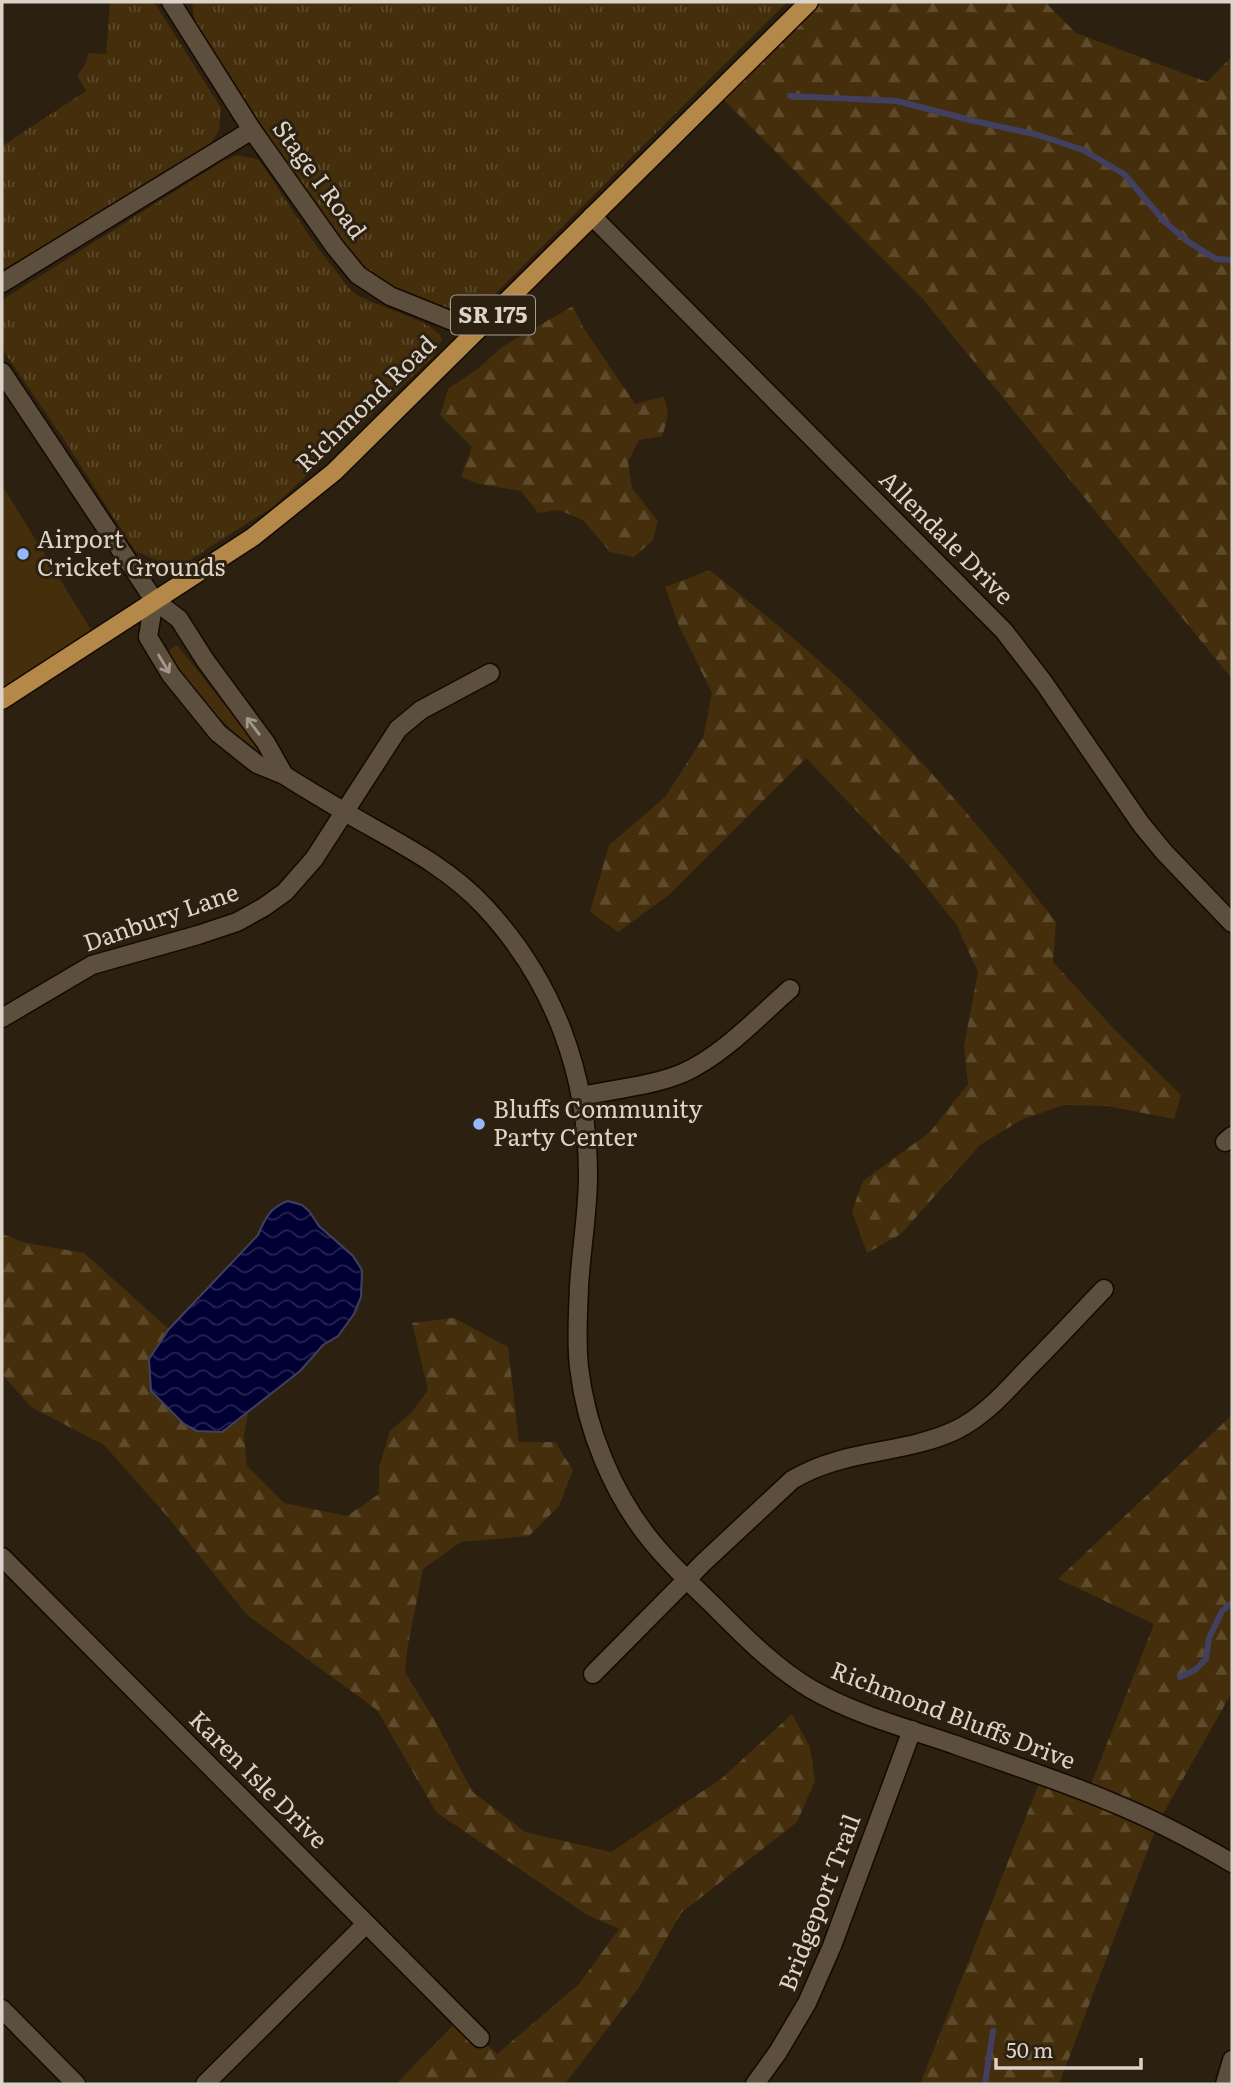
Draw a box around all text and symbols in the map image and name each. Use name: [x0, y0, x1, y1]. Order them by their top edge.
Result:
street label: Stage I Road: [266, 112, 376, 246]
road number: SR 175: [451, 296, 535, 334]
street label: Richmond Road: [286, 326, 443, 478]
street label: Allendale Drive: [873, 461, 1023, 611]
place label: Airport Cricket Grounds: [37, 520, 226, 583]
marker: Airport Cricket Grounds: [15, 546, 31, 562]
one-way arrow: [157, 653, 171, 673]
one-way arrow: [245, 717, 260, 735]
street label: Danbury Lane: [78, 873, 243, 959]
place label: Bluffs Community Party Center: [493, 1090, 703, 1153]
marker: Bluffs Community Party Center: [471, 1116, 487, 1132]
street label: Richmond Bluffs Drive: [827, 1651, 1081, 1776]
street label: Karen Isle Drive: [183, 1701, 337, 1855]
street label: Bridgeport Trail: [768, 1809, 867, 1996]
scale bar: [996, 2026, 1141, 2070]
text: 50 m: [1006, 2033, 1053, 2064]

